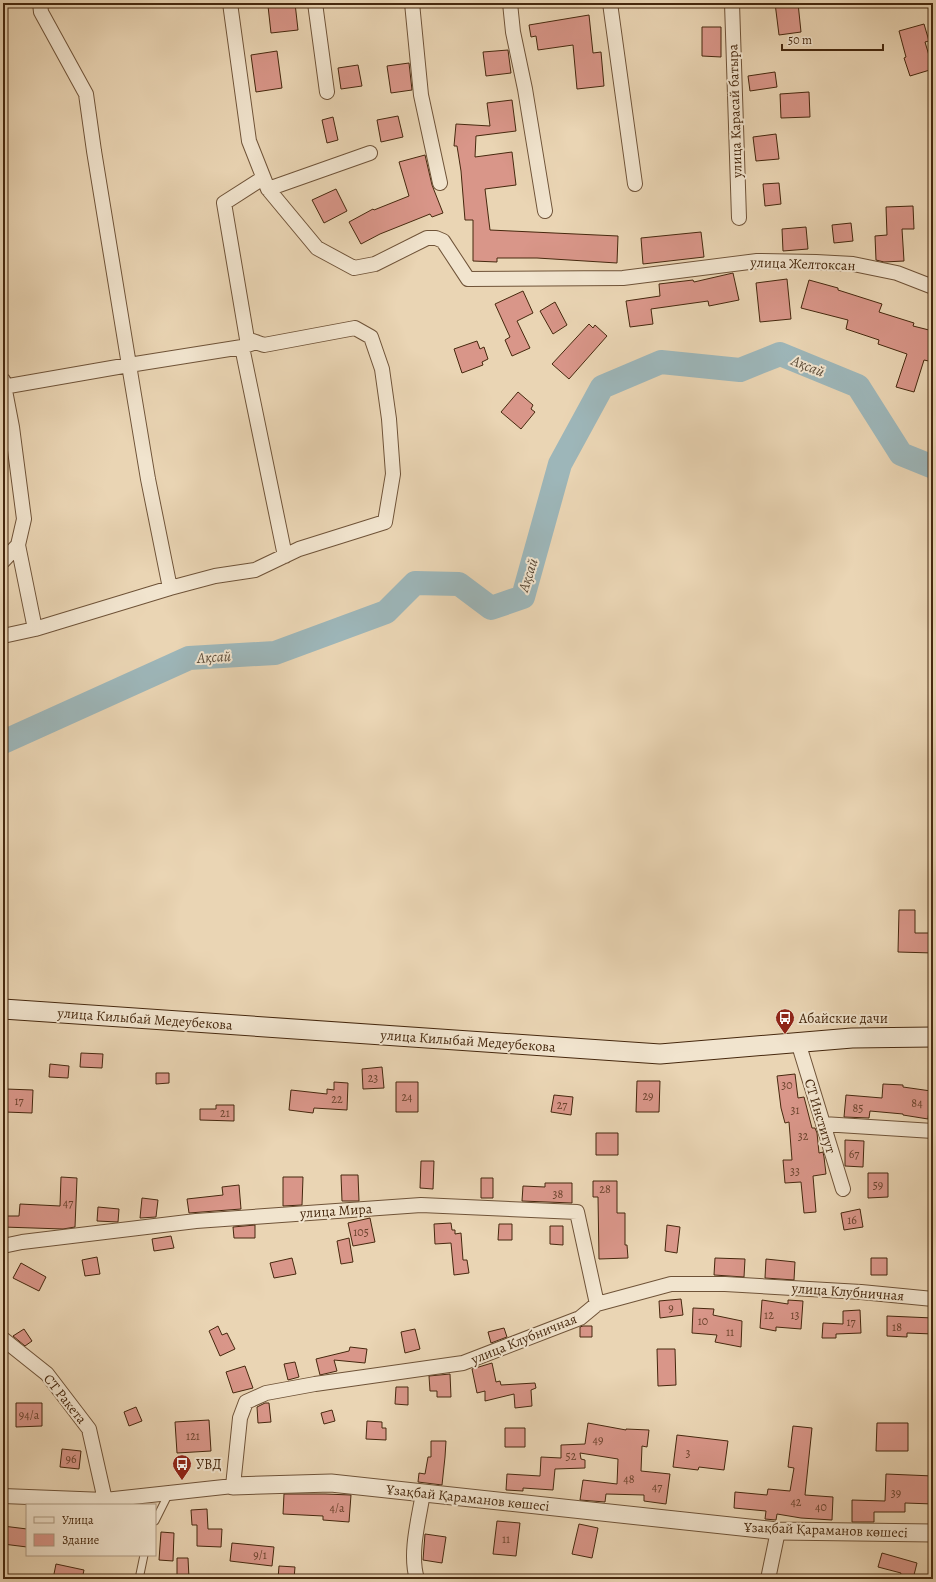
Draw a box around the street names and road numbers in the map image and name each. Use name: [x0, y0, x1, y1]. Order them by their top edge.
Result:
street label: улица Карасай батыра: [723, 43, 747, 179]
street label: улица Желтоксан: [749, 253, 856, 275]
street label: улица Килыбай Медеубекова: [56, 1003, 234, 1035]
street label: улица Килыбай Медеубекова: [379, 1025, 557, 1057]
street label: СТ Институт: [800, 1076, 840, 1156]
street label: улица Мира: [298, 1199, 373, 1223]
street label: улица Клубничная: [790, 1279, 905, 1305]
street label: улица Клубничная: [467, 1309, 580, 1369]
street label: СТ Ракета: [39, 1370, 91, 1428]
street label: Ұзақбай Қараманов көшесі: [385, 1480, 550, 1516]
street label: Ұзақбай Қараманов көшесі: [743, 1518, 908, 1542]

